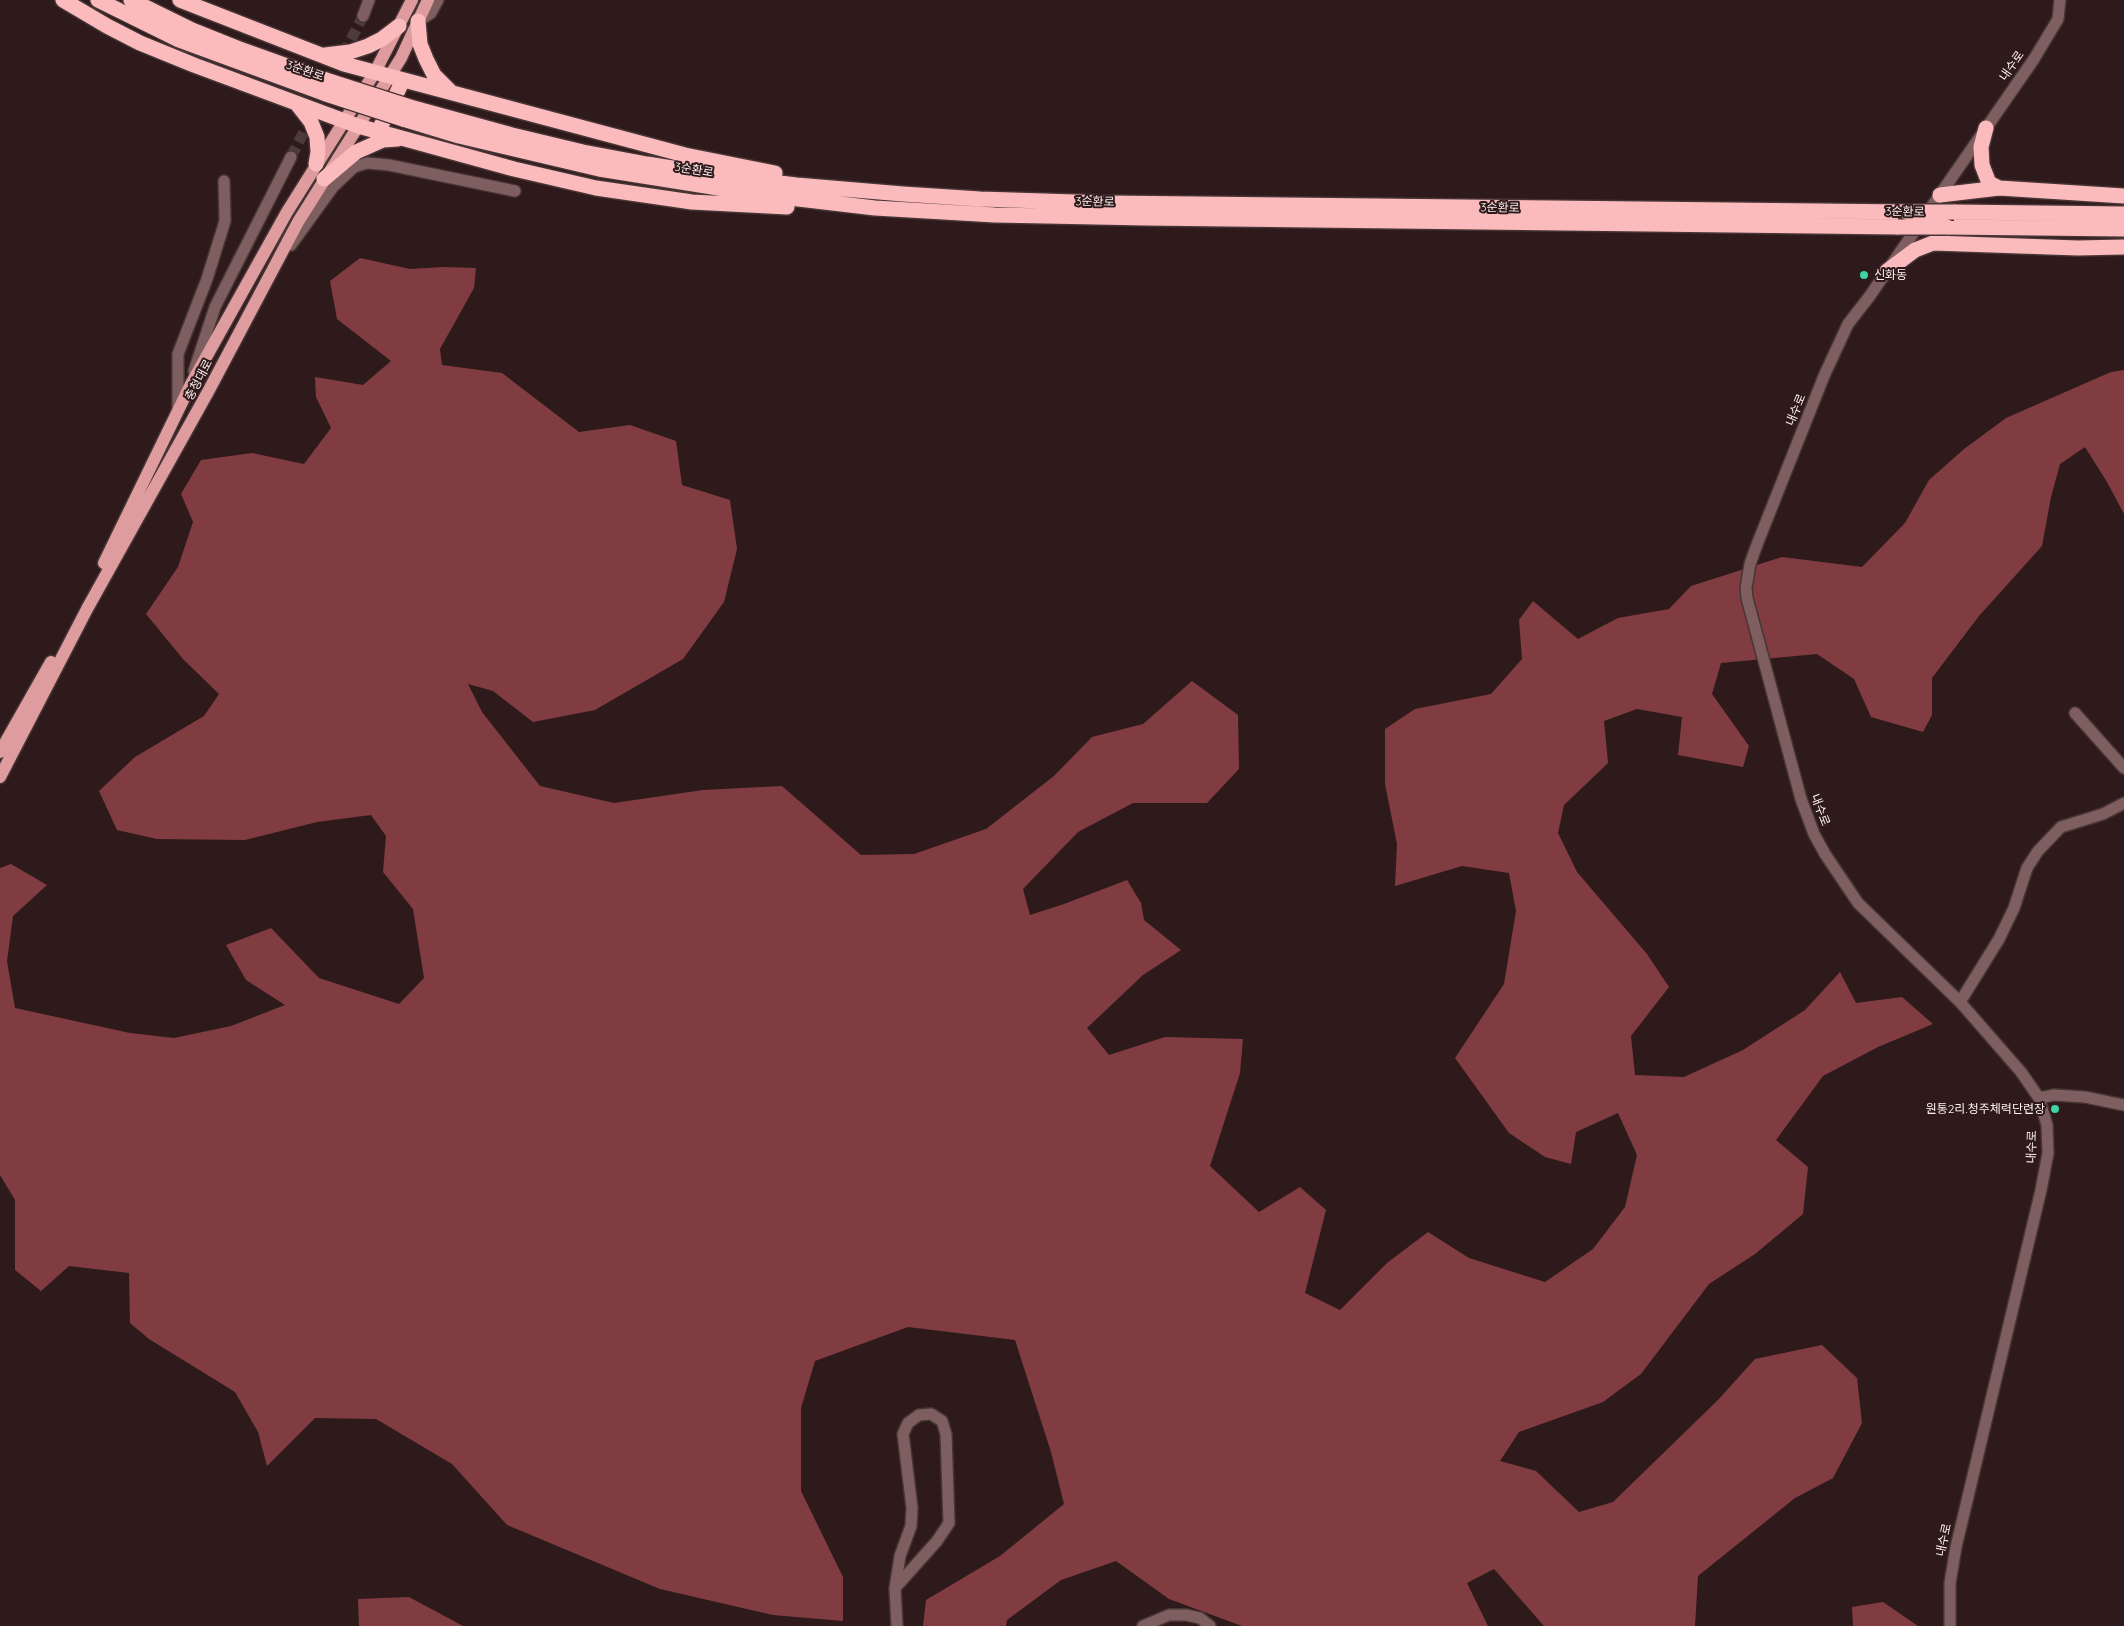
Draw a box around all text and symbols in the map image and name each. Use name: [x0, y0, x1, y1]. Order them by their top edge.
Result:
street label: 내수로: [1997, 48, 2027, 84]
street label: 3순환로: [284, 58, 326, 84]
street label: 3순환로: [673, 160, 715, 180]
street label: 3순환로: [1075, 194, 1115, 210]
street label: 3순환로: [1480, 200, 1520, 216]
street label: 3순환로: [1885, 204, 1925, 220]
place label: 신화동: [1874, 268, 1907, 282]
marker: 신화동: [1858, 269, 1870, 281]
street label: 충청대로: [182, 357, 216, 403]
street label: 내수로: [1783, 392, 1809, 428]
street label: 내수로: [1807, 792, 1833, 828]
place label: 원통2리.청주체력단련장: [1926, 1102, 2045, 1116]
marker: 원통2리.청주체력단련장: [2049, 1103, 2061, 1115]
street label: 내수로: [2024, 1130, 2040, 1164]
street label: 내수로: [1934, 1522, 1954, 1558]

